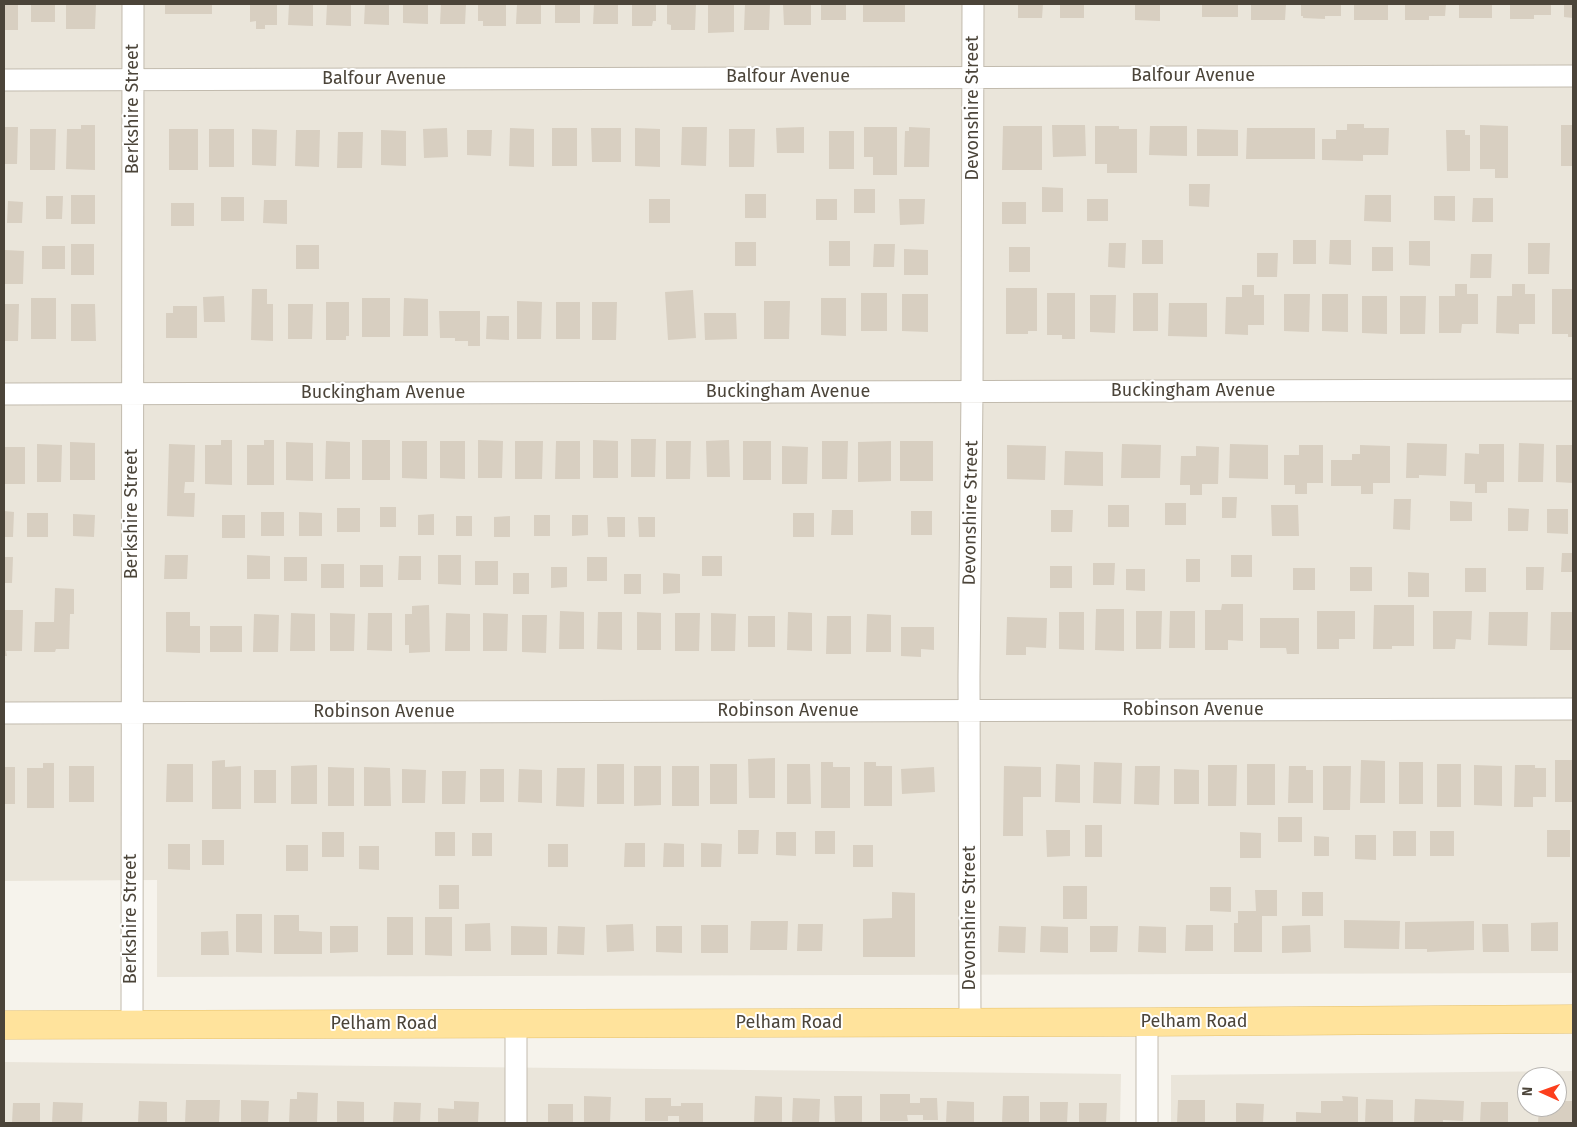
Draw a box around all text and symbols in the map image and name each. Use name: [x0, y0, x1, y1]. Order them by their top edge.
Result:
street label: Devonshire Street: [962, 35, 984, 181]
street label: Berkshire Street: [122, 44, 144, 174]
street label: Balfour Avenue: [1131, 65, 1255, 87]
street label: Balfour Avenue: [726, 66, 850, 88]
street label: Balfour Avenue: [322, 68, 446, 90]
street label: Buckingham Avenue: [1111, 380, 1275, 402]
street label: Buckingham Avenue: [706, 381, 870, 403]
street label: Buckingham Avenue: [301, 382, 465, 404]
street label: Devonshire Street: [959, 440, 983, 586]
street label: Berkshire Street: [121, 449, 143, 579]
street label: Robinson Avenue: [1122, 699, 1264, 721]
street label: Robinson Avenue: [717, 700, 859, 722]
street label: Robinson Avenue: [313, 701, 455, 723]
street label: Devonshire Street: [959, 845, 981, 991]
street label: Berkshire Street: [120, 854, 142, 984]
street label: Pelham Road: [1140, 1011, 1248, 1033]
street label: Pelham Road: [735, 1012, 843, 1034]
street label: Pelham Road: [330, 1013, 438, 1035]
north arrow: [1517, 1067, 1567, 1117]
text: N: [1519, 1087, 1536, 1096]

